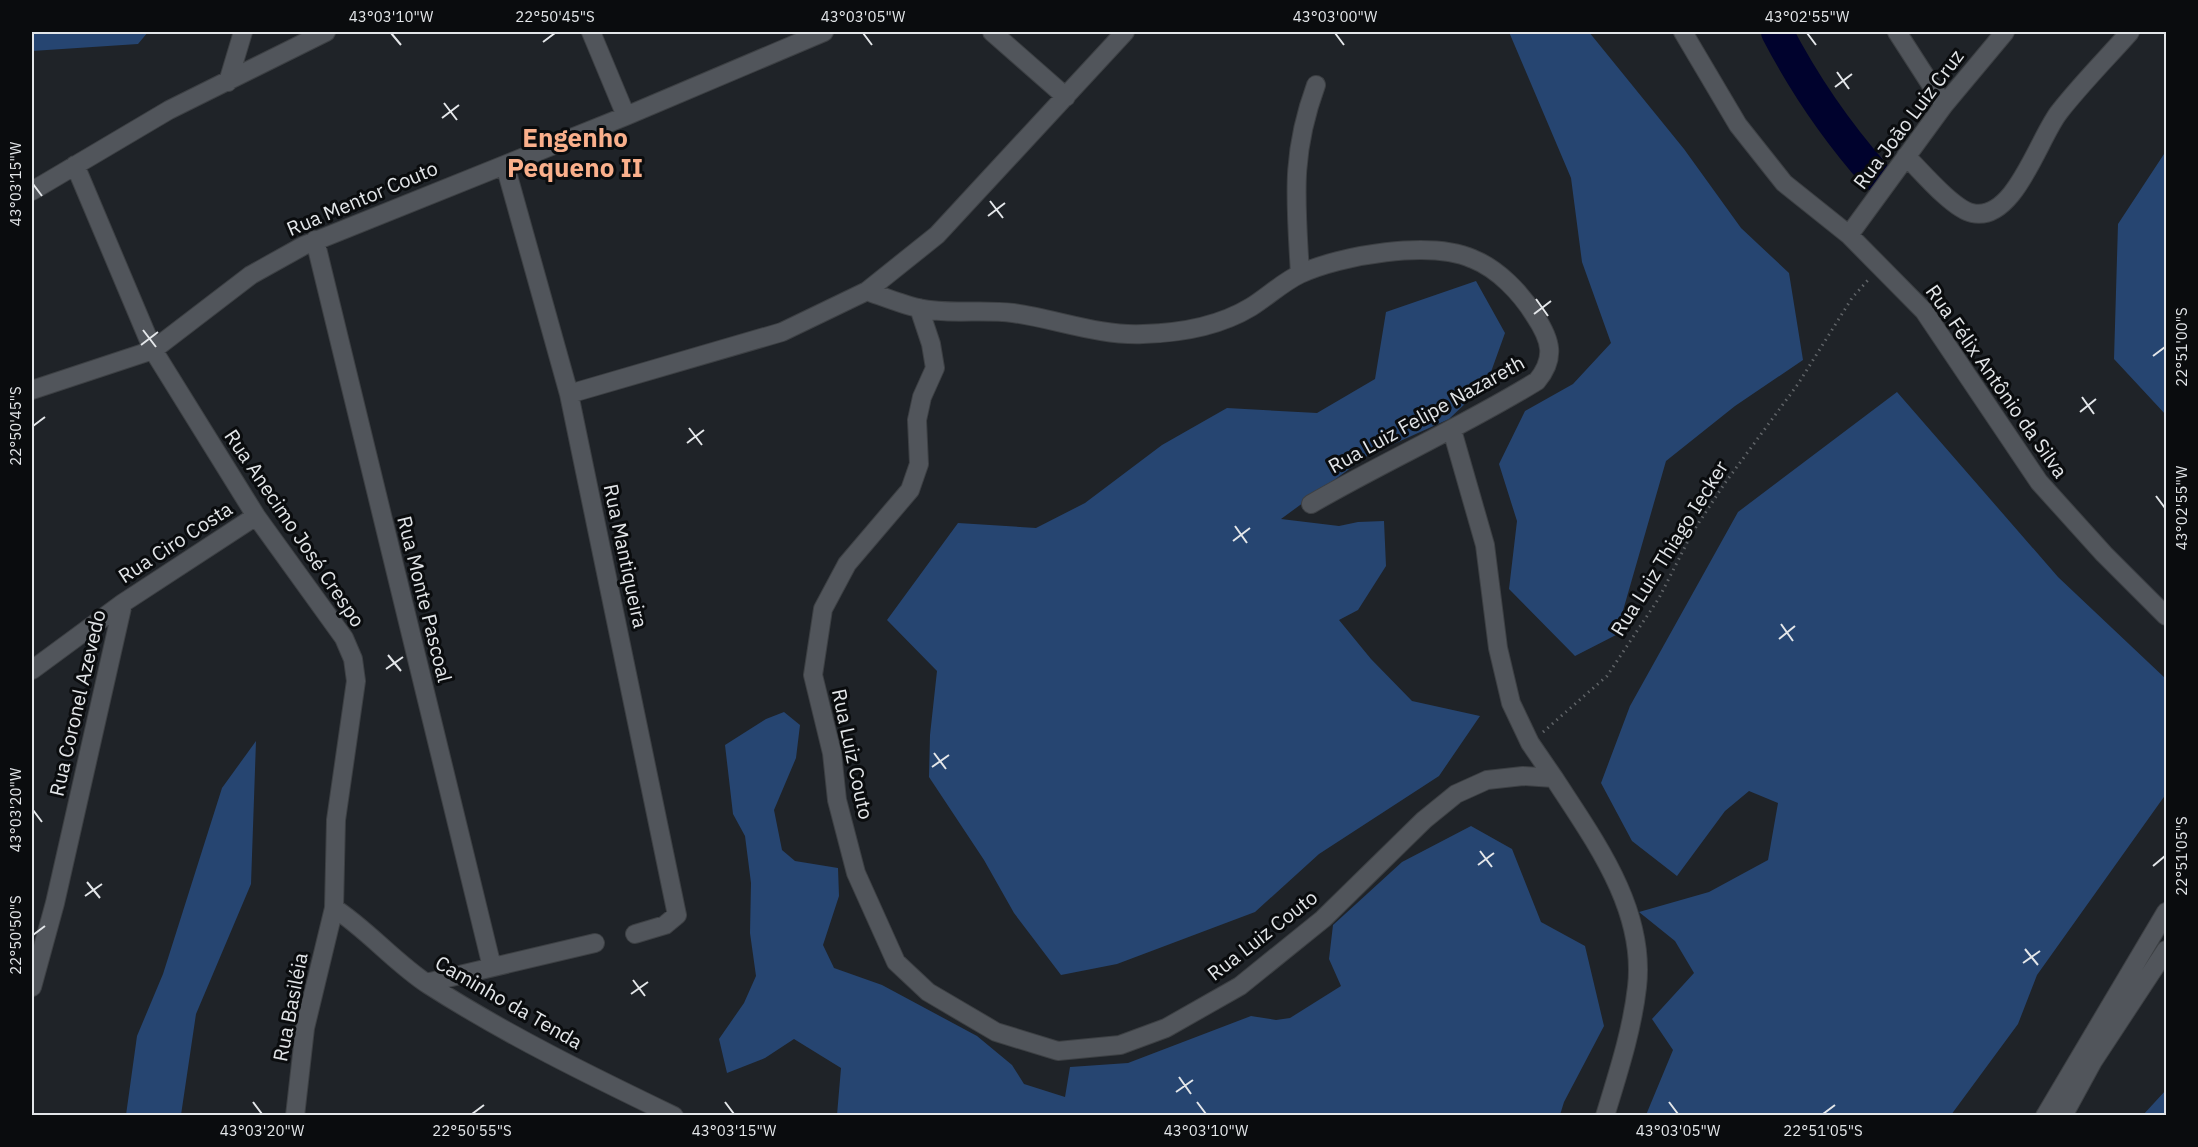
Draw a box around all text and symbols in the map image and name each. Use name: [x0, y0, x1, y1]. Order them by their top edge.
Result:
text: 43°03'10"W: [349, 7, 434, 26]
text: 22°50'45"S: [515, 7, 595, 26]
text: 43°03'05"W: [821, 7, 906, 26]
text: 43°03'00"W: [1293, 7, 1378, 26]
text: 43°02'55"W: [1765, 7, 1850, 26]
street label: Rua João Luiz Cruz: [1847, 44, 1969, 194]
district label: Engenho Pequeno II: [507, 120, 643, 184]
text: 43°03'15"W: [6, 141, 25, 226]
street label: Rua Mentor Couto: [282, 154, 442, 242]
street label: Rua Félix Antônio da Silva: [1920, 279, 2074, 483]
text: 22°51'00"S: [2172, 307, 2191, 387]
street label: Rua Luiz Felipe Nazareth: [1323, 349, 1529, 479]
text: 22°50'45"S: [6, 386, 25, 466]
street label: Rua Anecimo José Crespo: [219, 424, 371, 632]
street label: Rua Luiz Thiago Iecker: [1604, 455, 1734, 641]
text: 43°02'55"W: [2172, 465, 2191, 550]
street label: Rua Mantiqueira: [598, 481, 655, 631]
street label: Rua Ciro Costa: [113, 495, 238, 589]
street label: Rua Monte Pascoal: [391, 513, 459, 685]
street label: Rua Coronel Azevedo: [42, 607, 112, 799]
street label: Rua Luiz Couto: [826, 686, 880, 822]
text: 43°03'20"W: [6, 767, 25, 852]
text: 22°51'05"S: [2172, 816, 2191, 896]
street label: Rua Luiz Couto: [1201, 883, 1323, 987]
text: 22°50'50"S: [6, 895, 25, 975]
street label: Caminho da Tenda: [430, 949, 588, 1055]
street label: Rua Basiléia: [266, 950, 314, 1064]
text: 43°03'20"W: [220, 1121, 305, 1140]
text: 22°50'55"S: [432, 1121, 512, 1140]
text: 43°03'15"W: [692, 1121, 777, 1140]
text: 43°03'10"W: [1164, 1121, 1249, 1140]
text: 43°03'05"W: [1636, 1121, 1721, 1140]
text: 22°51'05"S: [1783, 1121, 1863, 1140]

